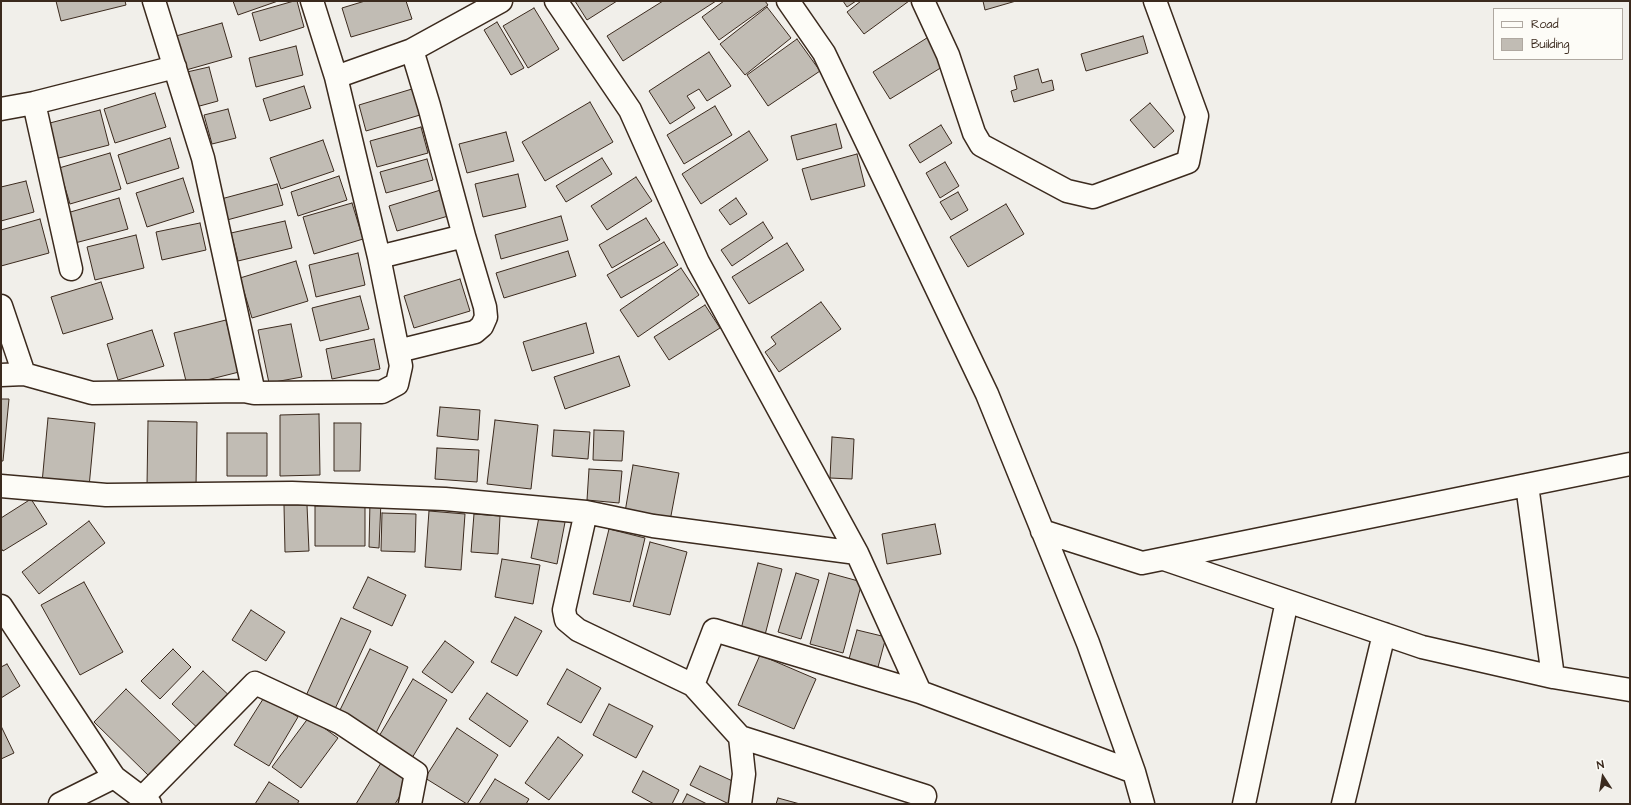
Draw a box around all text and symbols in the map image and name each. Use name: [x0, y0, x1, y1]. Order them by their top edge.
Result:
legend: [1493, 8, 1623, 60]
text: Road: [1531, 16, 1559, 33]
text: Building: [1531, 36, 1569, 53]
north arrow: [1583, 757, 1623, 797]
text: N: [1595, 757, 1605, 773]

